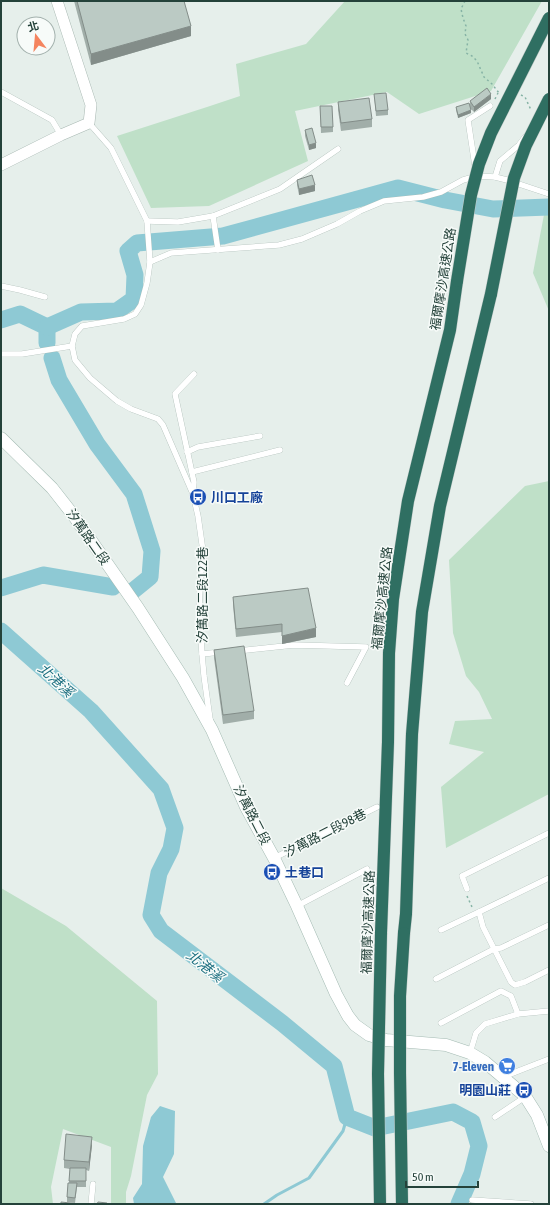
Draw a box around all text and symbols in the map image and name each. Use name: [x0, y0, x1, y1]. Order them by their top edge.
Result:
north arrow: [16, 16, 56, 56]
text: 北: [26, 19, 40, 34]
street label: 福爾摩沙高速公路: [427, 226, 459, 332]
bus stop icon: 川口工廠: [188, 487, 208, 507]
place label: 川口工廠: [211, 490, 263, 505]
street label: 汐萬路二段: [63, 506, 113, 568]
street label: 福爾摩沙高速公路: [369, 545, 395, 651]
street label: 汐萬路二段122巷: [195, 547, 210, 643]
water label: 北港溪: [35, 660, 78, 701]
street label: 汐萬路二段: [231, 783, 273, 847]
street label: 汐萬路二段98巷: [281, 806, 369, 860]
bus stop icon: 土巷口: [262, 862, 282, 882]
place label: 土巷口: [285, 865, 324, 880]
street label: 福爾摩沙高速公路: [359, 870, 377, 974]
water label: 北港溪: [184, 947, 228, 986]
supermarket icon: 7-Eleven: [497, 1056, 517, 1076]
place label: 7-Eleven: [453, 1059, 494, 1074]
bus stop icon: 明園山莊: [514, 1080, 534, 1100]
place label: 明園山莊: [459, 1083, 511, 1098]
scale bar: [406, 1163, 478, 1189]
text: 50 m: [412, 1170, 434, 1184]

